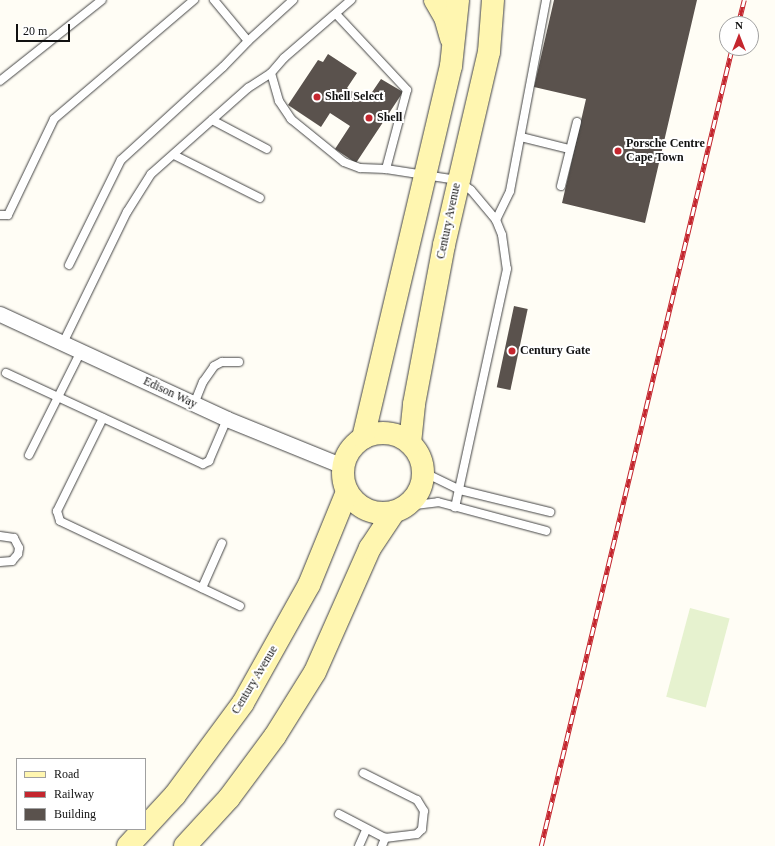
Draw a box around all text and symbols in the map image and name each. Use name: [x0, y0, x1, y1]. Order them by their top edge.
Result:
scale bar: [18, 16, 72, 42]
north arrow: [719, 16, 759, 56]
text: N: [735, 19, 743, 31]
text: 20 m: [23, 24, 47, 38]
place label: Shell Select: [325, 90, 383, 104]
marker: Shell Select: [312, 92, 322, 102]
place label: Shell: [377, 111, 402, 125]
marker: Shell: [364, 113, 374, 123]
place label: Porsche Centre Cape Town: [626, 137, 705, 165]
marker: Porsche Centre Cape Town: [613, 146, 623, 156]
street label: Century Avenue: [434, 181, 464, 261]
place label: Century Gate: [520, 344, 590, 358]
marker: Century Gate: [507, 346, 517, 356]
street label: Edison Way: [141, 374, 199, 412]
street label: Century Avenue: [229, 643, 281, 717]
legend: [16, 758, 146, 830]
text: Road: [54, 767, 79, 781]
text: Railway: [54, 787, 94, 801]
text: Building: [54, 807, 96, 821]

